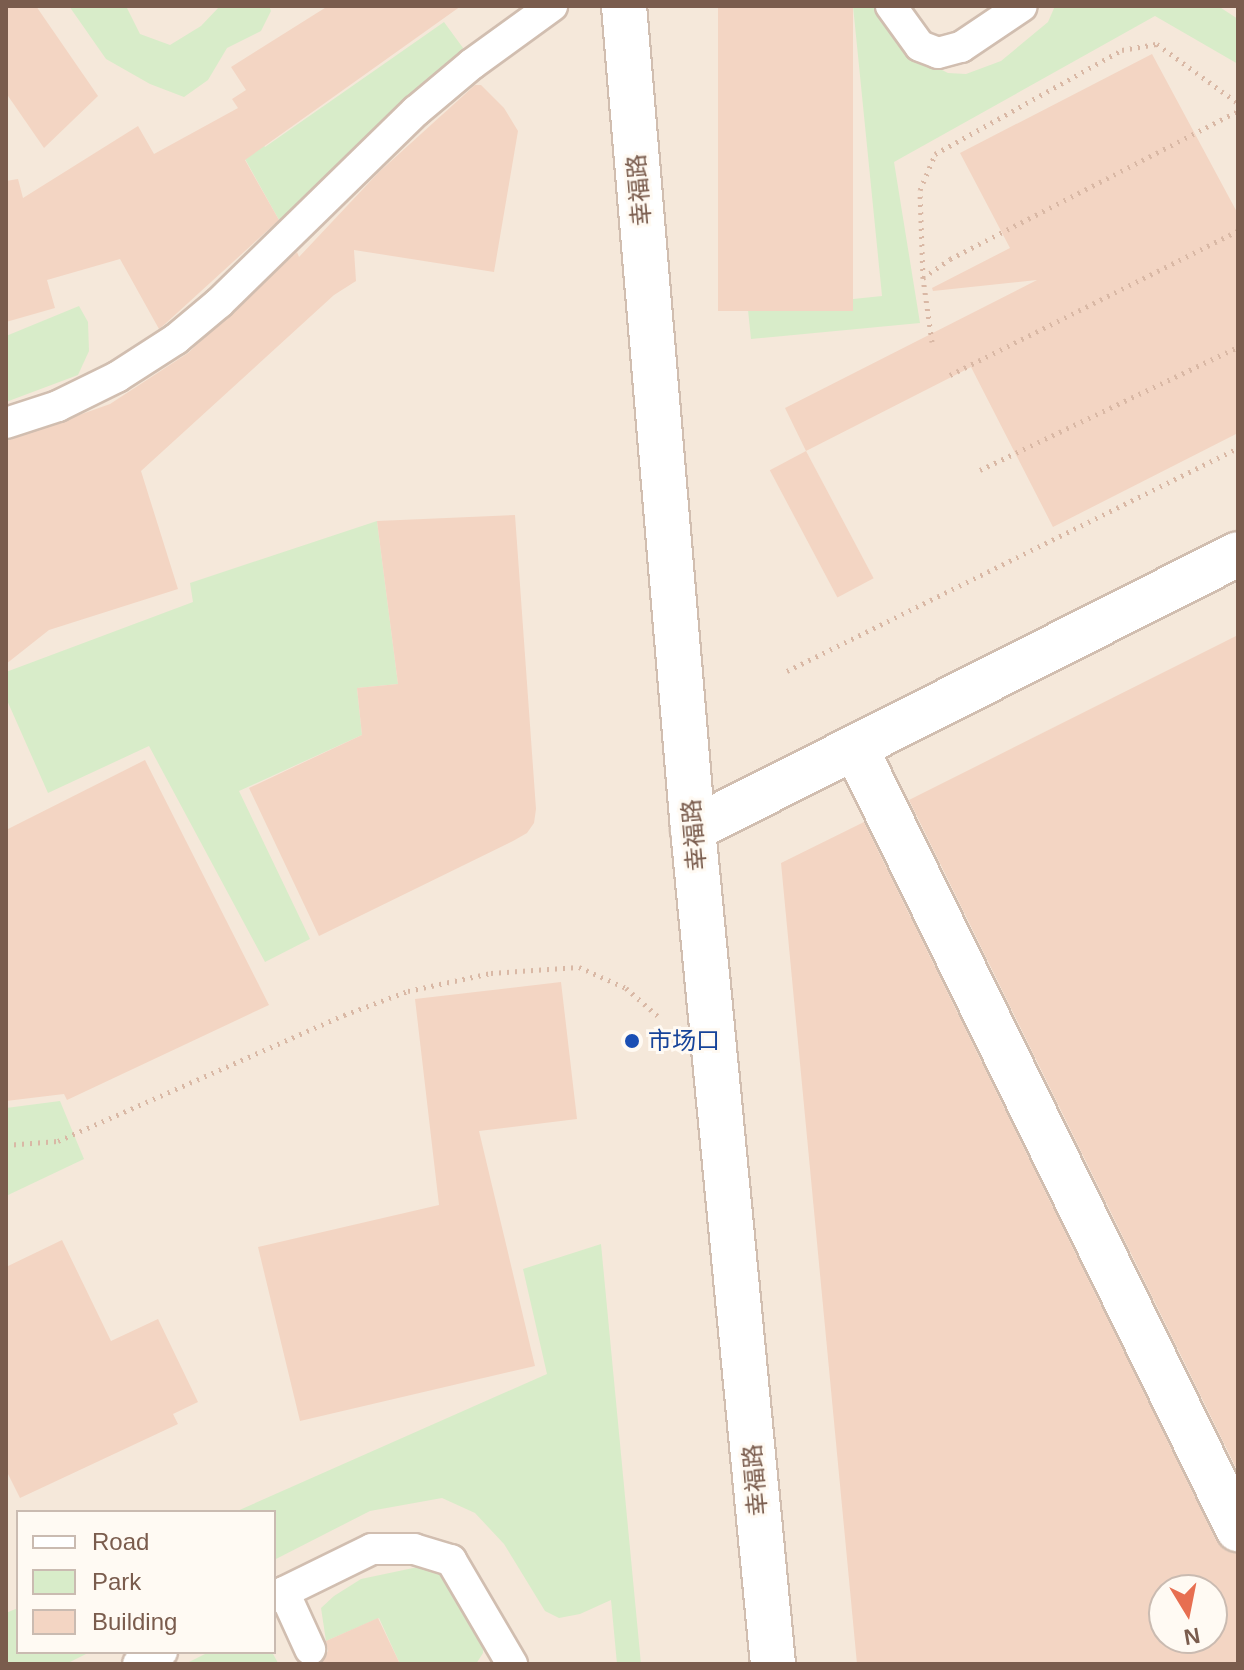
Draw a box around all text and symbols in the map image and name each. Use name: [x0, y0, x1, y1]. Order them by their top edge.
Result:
street label: 幸福路: [622, 153, 656, 227]
street label: 幸福路: [677, 798, 711, 872]
place label: 市场口: [648, 1027, 720, 1055]
marker: 市场口: [623, 1032, 641, 1050]
street label: 幸福路: [738, 1443, 772, 1517]
legend: [16, 1510, 276, 1654]
text: Road: [92, 1528, 149, 1555]
text: Park: [92, 1568, 141, 1595]
north arrow: [1148, 1574, 1228, 1654]
text: Building: [92, 1608, 177, 1635]
text: N: [1182, 1622, 1202, 1650]

